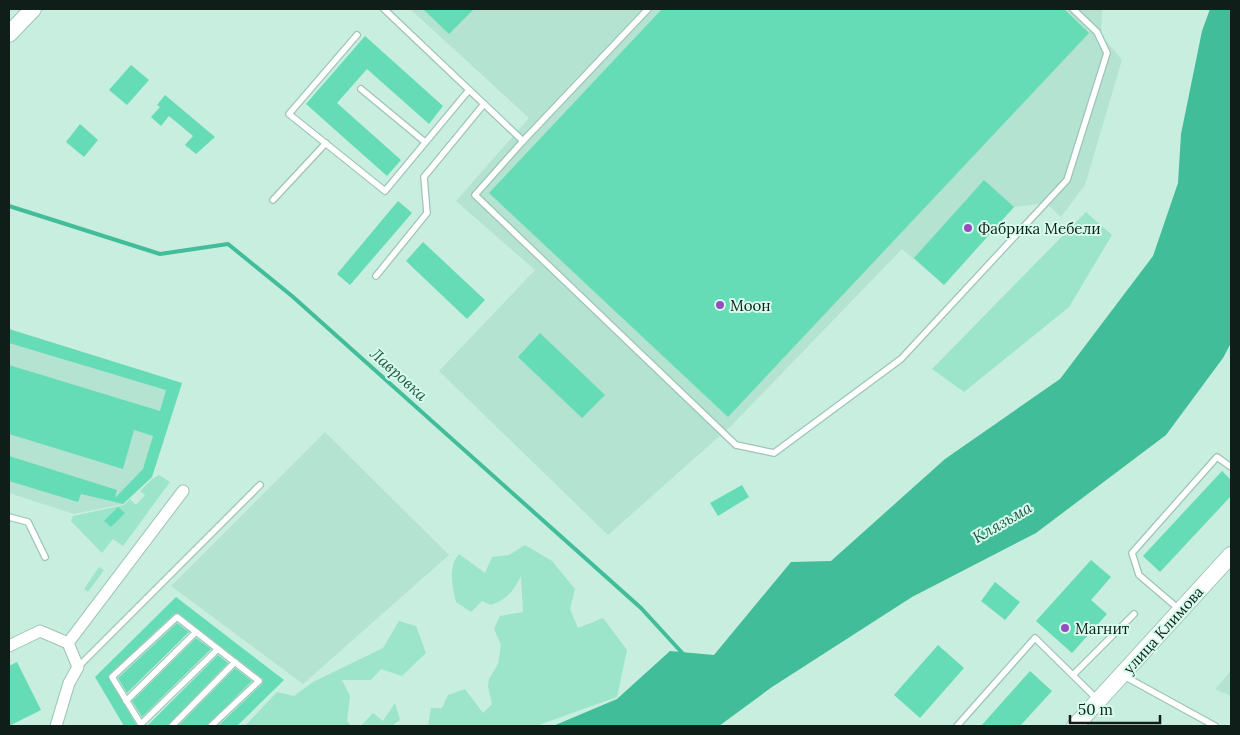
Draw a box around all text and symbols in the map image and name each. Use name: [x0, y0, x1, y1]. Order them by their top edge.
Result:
place label: Фабрика Мебели: [978, 219, 1101, 238]
marker: Фабрика Мебели: [962, 222, 974, 234]
place label: Моон: [730, 296, 771, 315]
marker: Моон: [714, 299, 726, 311]
water label: Лавровка: [366, 343, 432, 405]
water label: Клязьма: [969, 497, 1035, 547]
street label: улица Климова: [1119, 582, 1207, 678]
place label: Магнит: [1075, 619, 1130, 638]
marker: Магнит: [1059, 622, 1071, 634]
scale bar: [1070, 692, 1160, 724]
text: 50 m: [1078, 700, 1113, 719]

